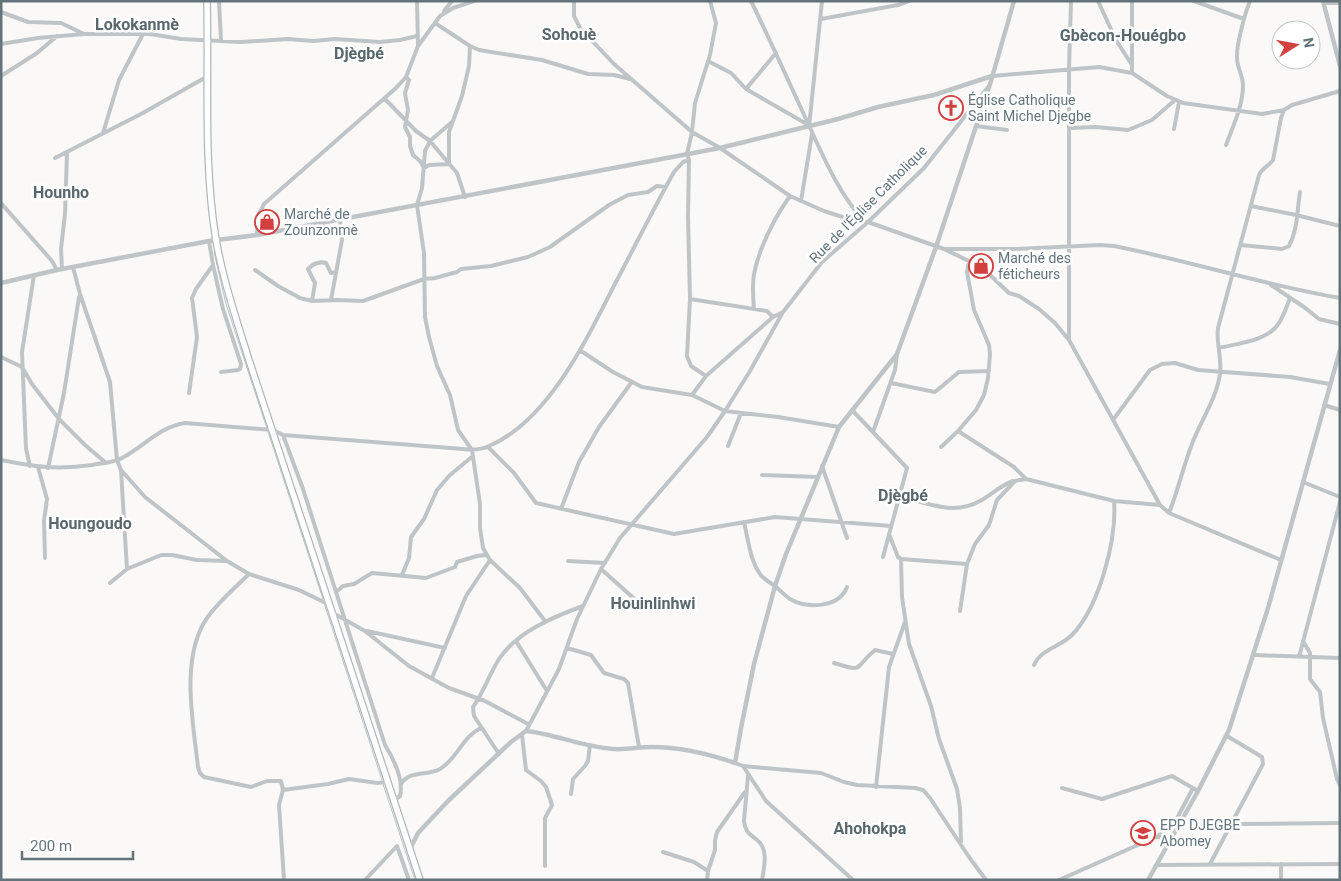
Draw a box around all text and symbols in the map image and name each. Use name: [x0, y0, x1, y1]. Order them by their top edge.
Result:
district label: Lokokanmè: [95, 15, 179, 34]
north arrow: [1271, 20, 1321, 70]
district label: Sohouè: [542, 25, 597, 44]
district label: Gbècon-Houégbo: [1060, 26, 1186, 45]
text: N: [1300, 36, 1318, 49]
district label: Djègbé: [334, 44, 384, 63]
place label: Église Catholique Saint Michel Djegbe: [968, 91, 1091, 124]
church icon: Église Catholique Saint Michel Djegbe: [938, 95, 964, 121]
street label: Rue de l'Église Catholique: [805, 141, 930, 266]
district label: Hounho: [33, 183, 89, 202]
place label: Marché de Zounzonmè: [284, 206, 358, 238]
shop icon: Marché de Zounzonmè: [254, 209, 280, 235]
place label: Marché des féticheurs: [998, 250, 1071, 282]
shop icon: Marché des féticheurs: [968, 253, 994, 279]
district label: Djègbé: [878, 486, 928, 505]
district label: Houngoudo: [48, 514, 132, 533]
district label: Houinlinhwi: [611, 594, 695, 613]
place label: EPP DJEGBE Abomey: [1160, 817, 1240, 849]
district label: Ahohokpa: [834, 819, 907, 838]
school or university icon: EPP DJEGBE Abomey: [1130, 820, 1156, 846]
scale bar: [22, 828, 134, 860]
text: 200 m: [30, 837, 72, 855]

